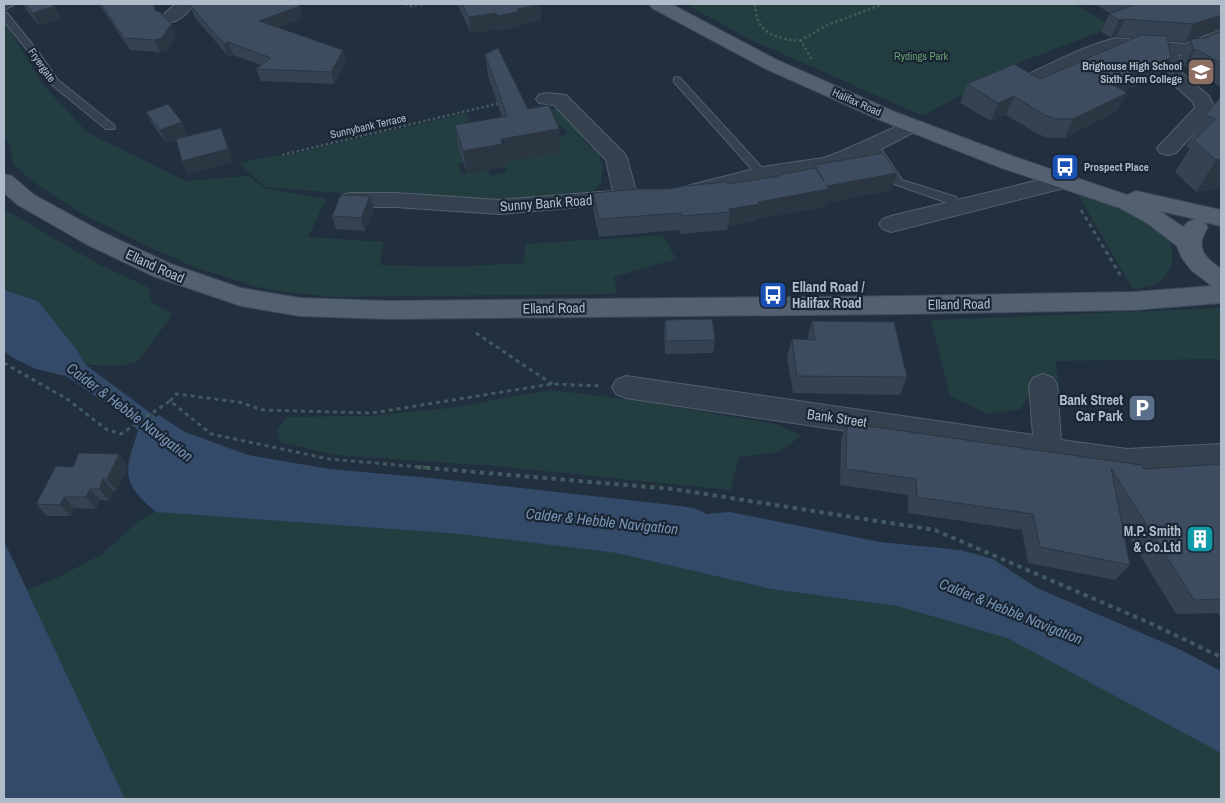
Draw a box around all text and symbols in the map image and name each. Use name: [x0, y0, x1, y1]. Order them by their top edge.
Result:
street label: Fryergate: [25, 45, 59, 85]
park label: Rydings Park: [894, 49, 949, 63]
school or university icon: Brighouse High School Sixth Form College: [1186, 57, 1216, 87]
place label: Brighouse High School Sixth Form College: [1082, 59, 1182, 86]
street label: Halifax Road: [830, 85, 884, 119]
street label: Sunnybank Terrace: [329, 110, 407, 142]
bus stop icon: Prospect Place: [1050, 152, 1080, 182]
place label: Prospect Place: [1084, 160, 1149, 174]
street label: Sunny Bank Road: [499, 191, 593, 215]
street label: Elland Road: [123, 245, 187, 287]
place label: Elland Road / Halifax Road: [792, 278, 866, 312]
bus stop icon: Elland Road / Halifax Road: [758, 280, 788, 310]
street label: Elland Road: [928, 294, 990, 314]
street label: Elland Road: [523, 298, 585, 318]
water label: Calder & Hebble Navigation: [63, 358, 198, 467]
place label: Bank Street Car Park: [1059, 391, 1124, 425]
parking icon: Bank Street Car Park: [1127, 393, 1157, 423]
street label: Bank Street: [806, 405, 868, 431]
water label: Calder & Hebble Navigation: [525, 503, 679, 539]
place label: M.P. Smith & Co.Ltd: [1124, 522, 1181, 556]
building icon: M.P. Smith & Co.Ltd: [1185, 524, 1215, 554]
water label: Calder & Hebble Navigation: [936, 573, 1086, 649]

